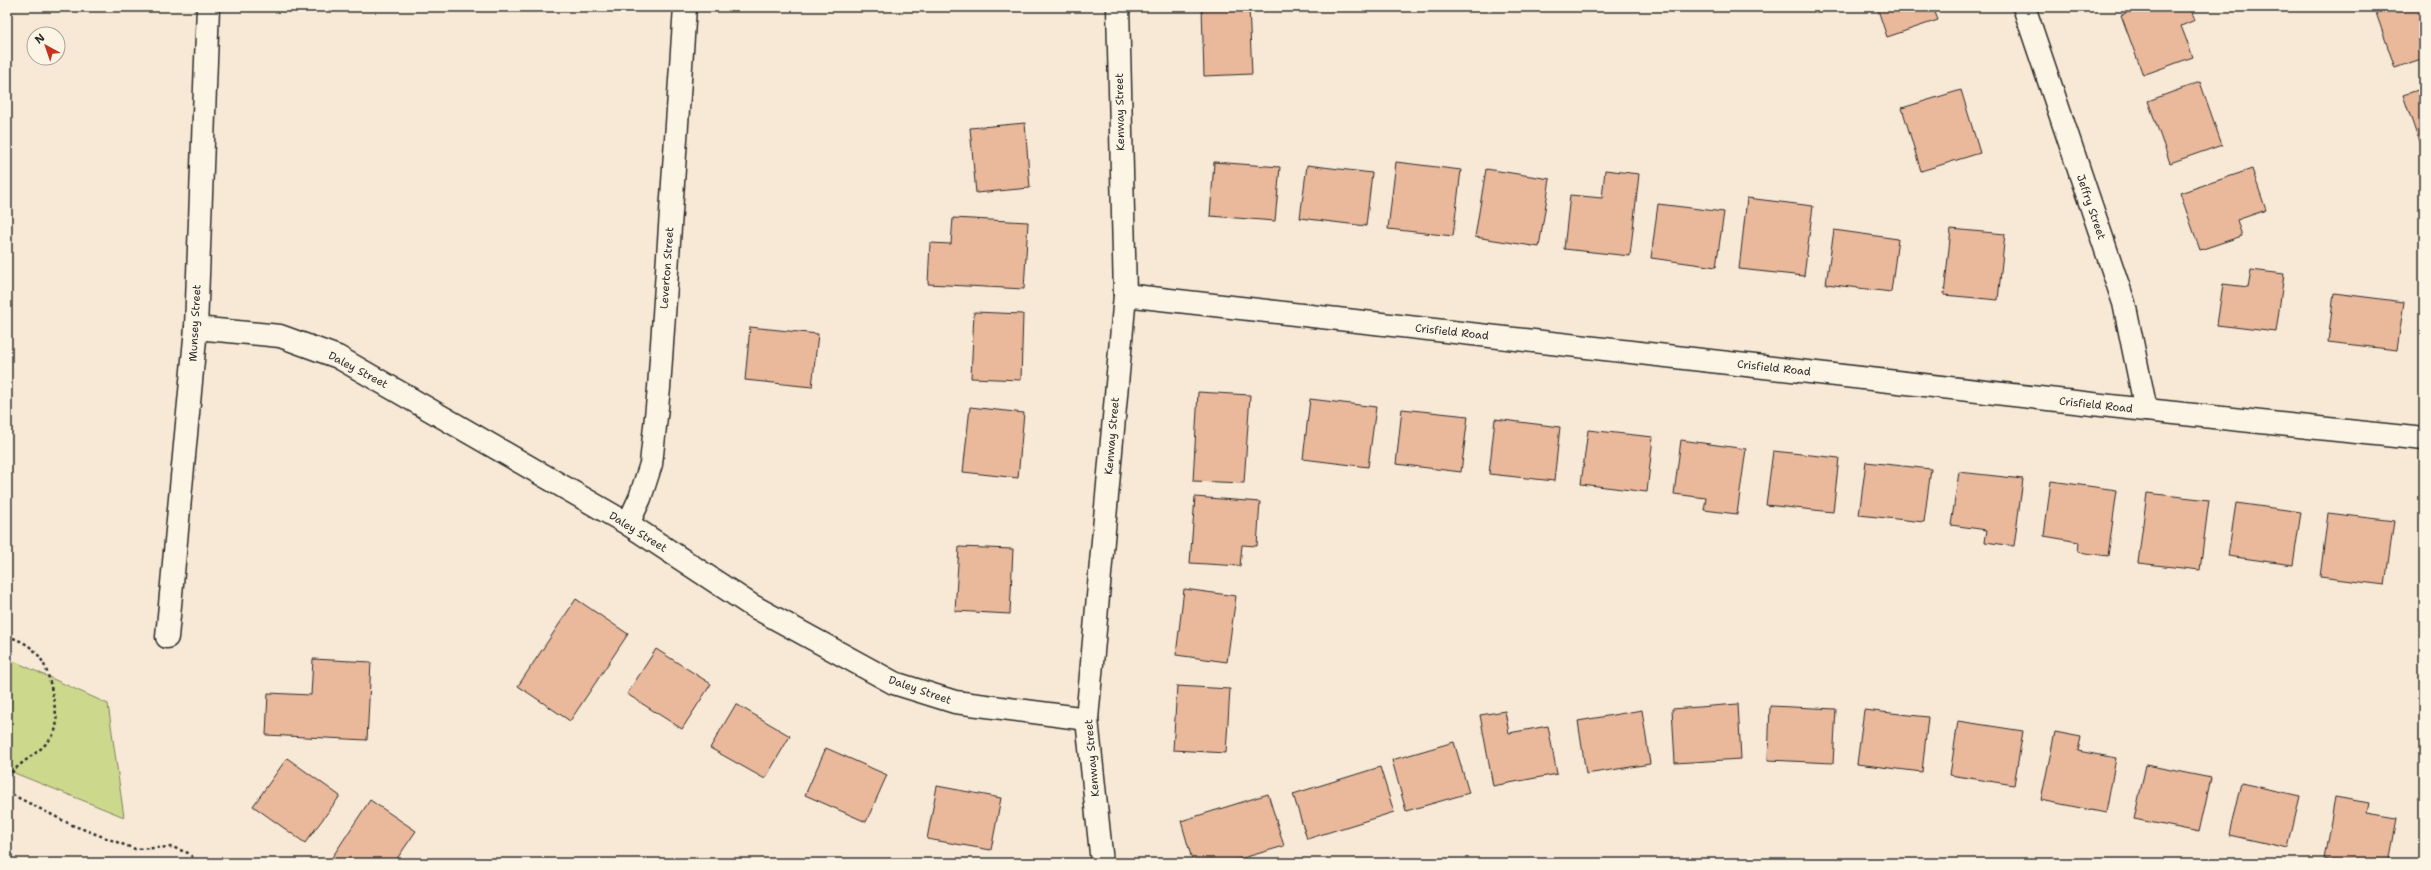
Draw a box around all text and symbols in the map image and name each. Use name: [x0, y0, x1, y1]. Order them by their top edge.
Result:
north arrow: [26, 26, 66, 66]
text: N: [32, 30, 48, 47]
street label: Kenway Street: [1112, 73, 1128, 151]
street label: Jeffry Street: [2073, 172, 2109, 242]
street label: Leverton Street: [657, 226, 677, 310]
street label: Munsey Street: [185, 284, 205, 362]
street label: Crisfield Road: [1414, 321, 1490, 343]
street label: Daley Street: [326, 348, 391, 392]
street label: Crisfield Road: [1736, 357, 1812, 379]
street label: Crisfield Road: [2058, 394, 2134, 416]
street label: Kenway Street: [1101, 396, 1123, 475]
street label: Daley Street: [606, 508, 670, 556]
street label: Daley Street: [887, 672, 954, 708]
street label: Kenway Street: [1081, 718, 1103, 797]

